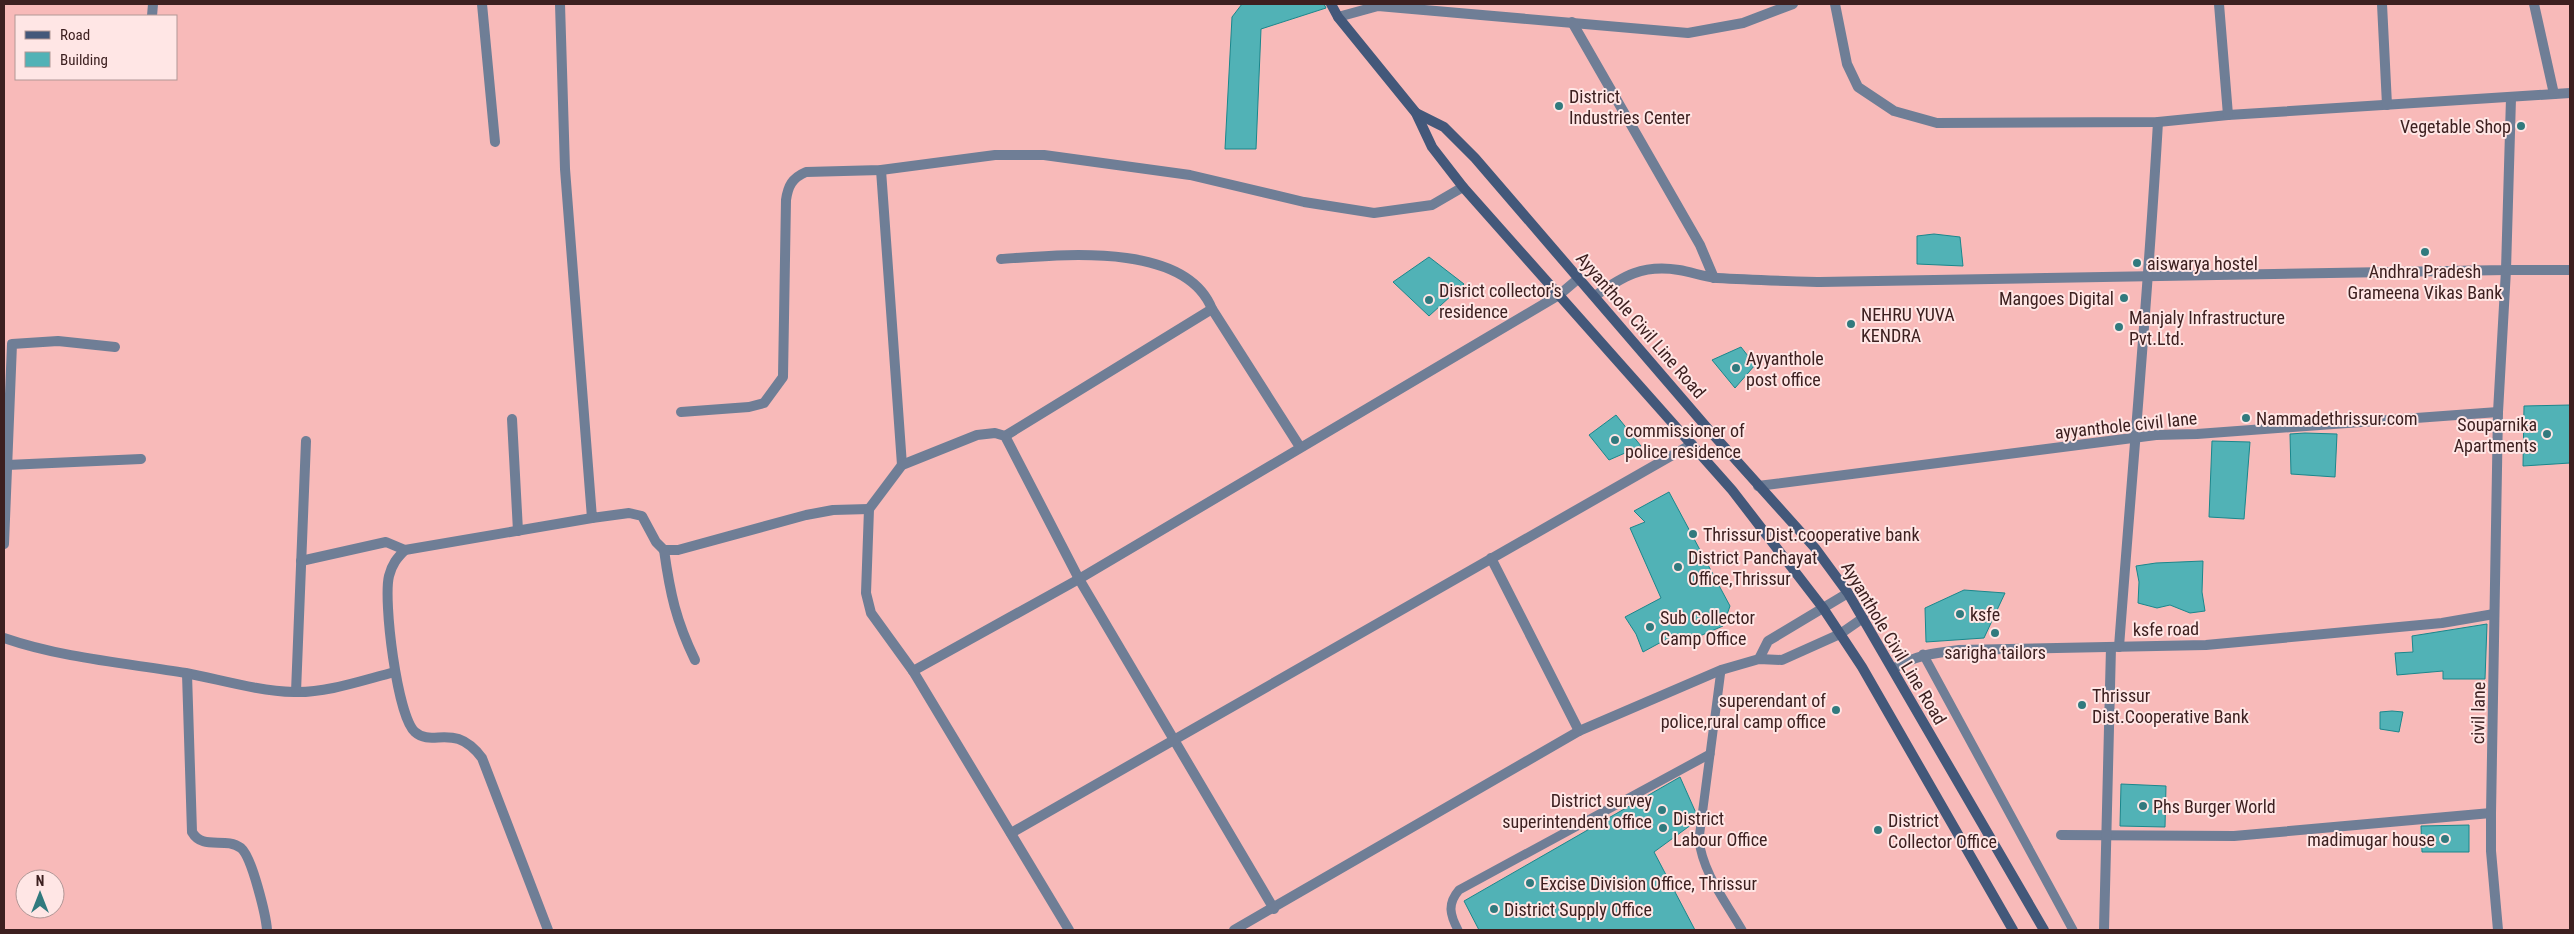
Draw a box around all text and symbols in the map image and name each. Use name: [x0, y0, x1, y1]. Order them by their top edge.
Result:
legend: [15, 15, 178, 80]
text: Road: [60, 26, 90, 44]
text: Building: [60, 51, 108, 69]
place label: District Industries Center: [1569, 86, 1691, 128]
marker: District Industries Center: [1553, 100, 1565, 112]
place label: Vegetable Shop: [2400, 116, 2511, 137]
marker: Vegetable Shop: [2515, 120, 2527, 132]
marker: Andhra Pradesh Grameena Vikas Bank: [2419, 246, 2431, 258]
street label: Ayyanthole Civil Line Road: [1572, 248, 1710, 402]
place label: aiswarya hostel: [2147, 253, 2258, 274]
marker: aiswarya hostel: [2131, 257, 2143, 269]
place label: Andhra Pradesh Grameena Vikas Bank: [2348, 261, 2502, 303]
place label: Disrict collector's residence: [1439, 280, 1562, 322]
place label: Mangoes Digital: [1999, 288, 2114, 309]
marker: Mangoes Digital: [2118, 292, 2130, 304]
marker: Disrict collector's residence: [1423, 294, 1435, 306]
place label: NEHRU YUVA KENDRA: [1861, 304, 1955, 346]
place label: Manjaly Infrastructure Pvt.Ltd.: [2129, 307, 2285, 349]
marker: NEHRU YUVA KENDRA: [1845, 318, 1857, 330]
marker: Manjaly Infrastructure Pvt.Ltd.: [2113, 321, 2125, 333]
place label: Ayyanthole post office: [1746, 348, 1824, 390]
marker: Ayyanthole post office: [1730, 362, 1742, 374]
street label: ayyanthole civil lane: [2054, 407, 2198, 443]
place label: Nammadethrissur.com: [2256, 408, 2418, 429]
marker: Nammadethrissur.com: [2240, 412, 2252, 424]
place label: Souparnika Apartments: [2454, 414, 2537, 456]
place label: commissioner of police residence: [1625, 420, 1745, 462]
marker: Souparnika Apartments: [2541, 428, 2553, 440]
marker: commissioner of police residence: [1609, 434, 1621, 446]
place label: Thrissur Dist.cooperative bank: [1703, 524, 1920, 545]
marker: Thrissur Dist.cooperative bank: [1687, 528, 1699, 540]
place label: District Panchayat Office,Thrissur: [1688, 547, 1817, 589]
street label: Ayyanthole Civil Line Road: [1837, 558, 1951, 728]
marker: District Panchayat Office,Thrissur: [1672, 561, 1684, 573]
place label: ksfe: [1970, 604, 2000, 625]
place label: Sub Collector Camp Office: [1660, 607, 1755, 649]
marker: ksfe: [1954, 608, 1966, 620]
street label: ksfe road: [2133, 618, 2199, 640]
marker: Sub Collector Camp Office: [1644, 621, 1656, 633]
marker: sarigha tailors: [1989, 627, 2001, 639]
place label: sarigha tailors: [1944, 642, 2046, 663]
street label: civil lane: [2467, 682, 2489, 744]
place label: Thrissur Dist.Cooperative Bank: [2092, 685, 2249, 727]
place label: superendant of police,rural camp office: [1661, 690, 1826, 732]
marker: Thrissur Dist.Cooperative Bank: [2076, 699, 2088, 711]
marker: superendant of police,rural camp office: [1830, 704, 1842, 716]
place label: District survey superintendent office: [1502, 790, 1652, 832]
place label: Phs Burger World: [2153, 796, 2276, 817]
marker: Phs Burger World: [2137, 800, 2149, 812]
marker: District survey superintendent office: [1656, 804, 1668, 816]
place label: District Labour Office: [1673, 808, 1767, 850]
place label: District Collector Office: [1888, 810, 1997, 852]
marker: District Labour Office: [1657, 822, 1669, 834]
marker: District Collector Office: [1872, 824, 1884, 836]
place label: madimugar house: [2307, 829, 2435, 850]
marker: madimugar house: [2439, 833, 2451, 845]
north arrow: [15, 869, 65, 919]
text: N: [36, 873, 44, 889]
place label: Excise Division Office, Thrissur: [1540, 873, 1757, 894]
marker: Excise Division Office, Thrissur: [1524, 877, 1536, 889]
place label: District Supply Office: [1504, 899, 1652, 920]
marker: District Supply Office: [1488, 903, 1500, 915]

